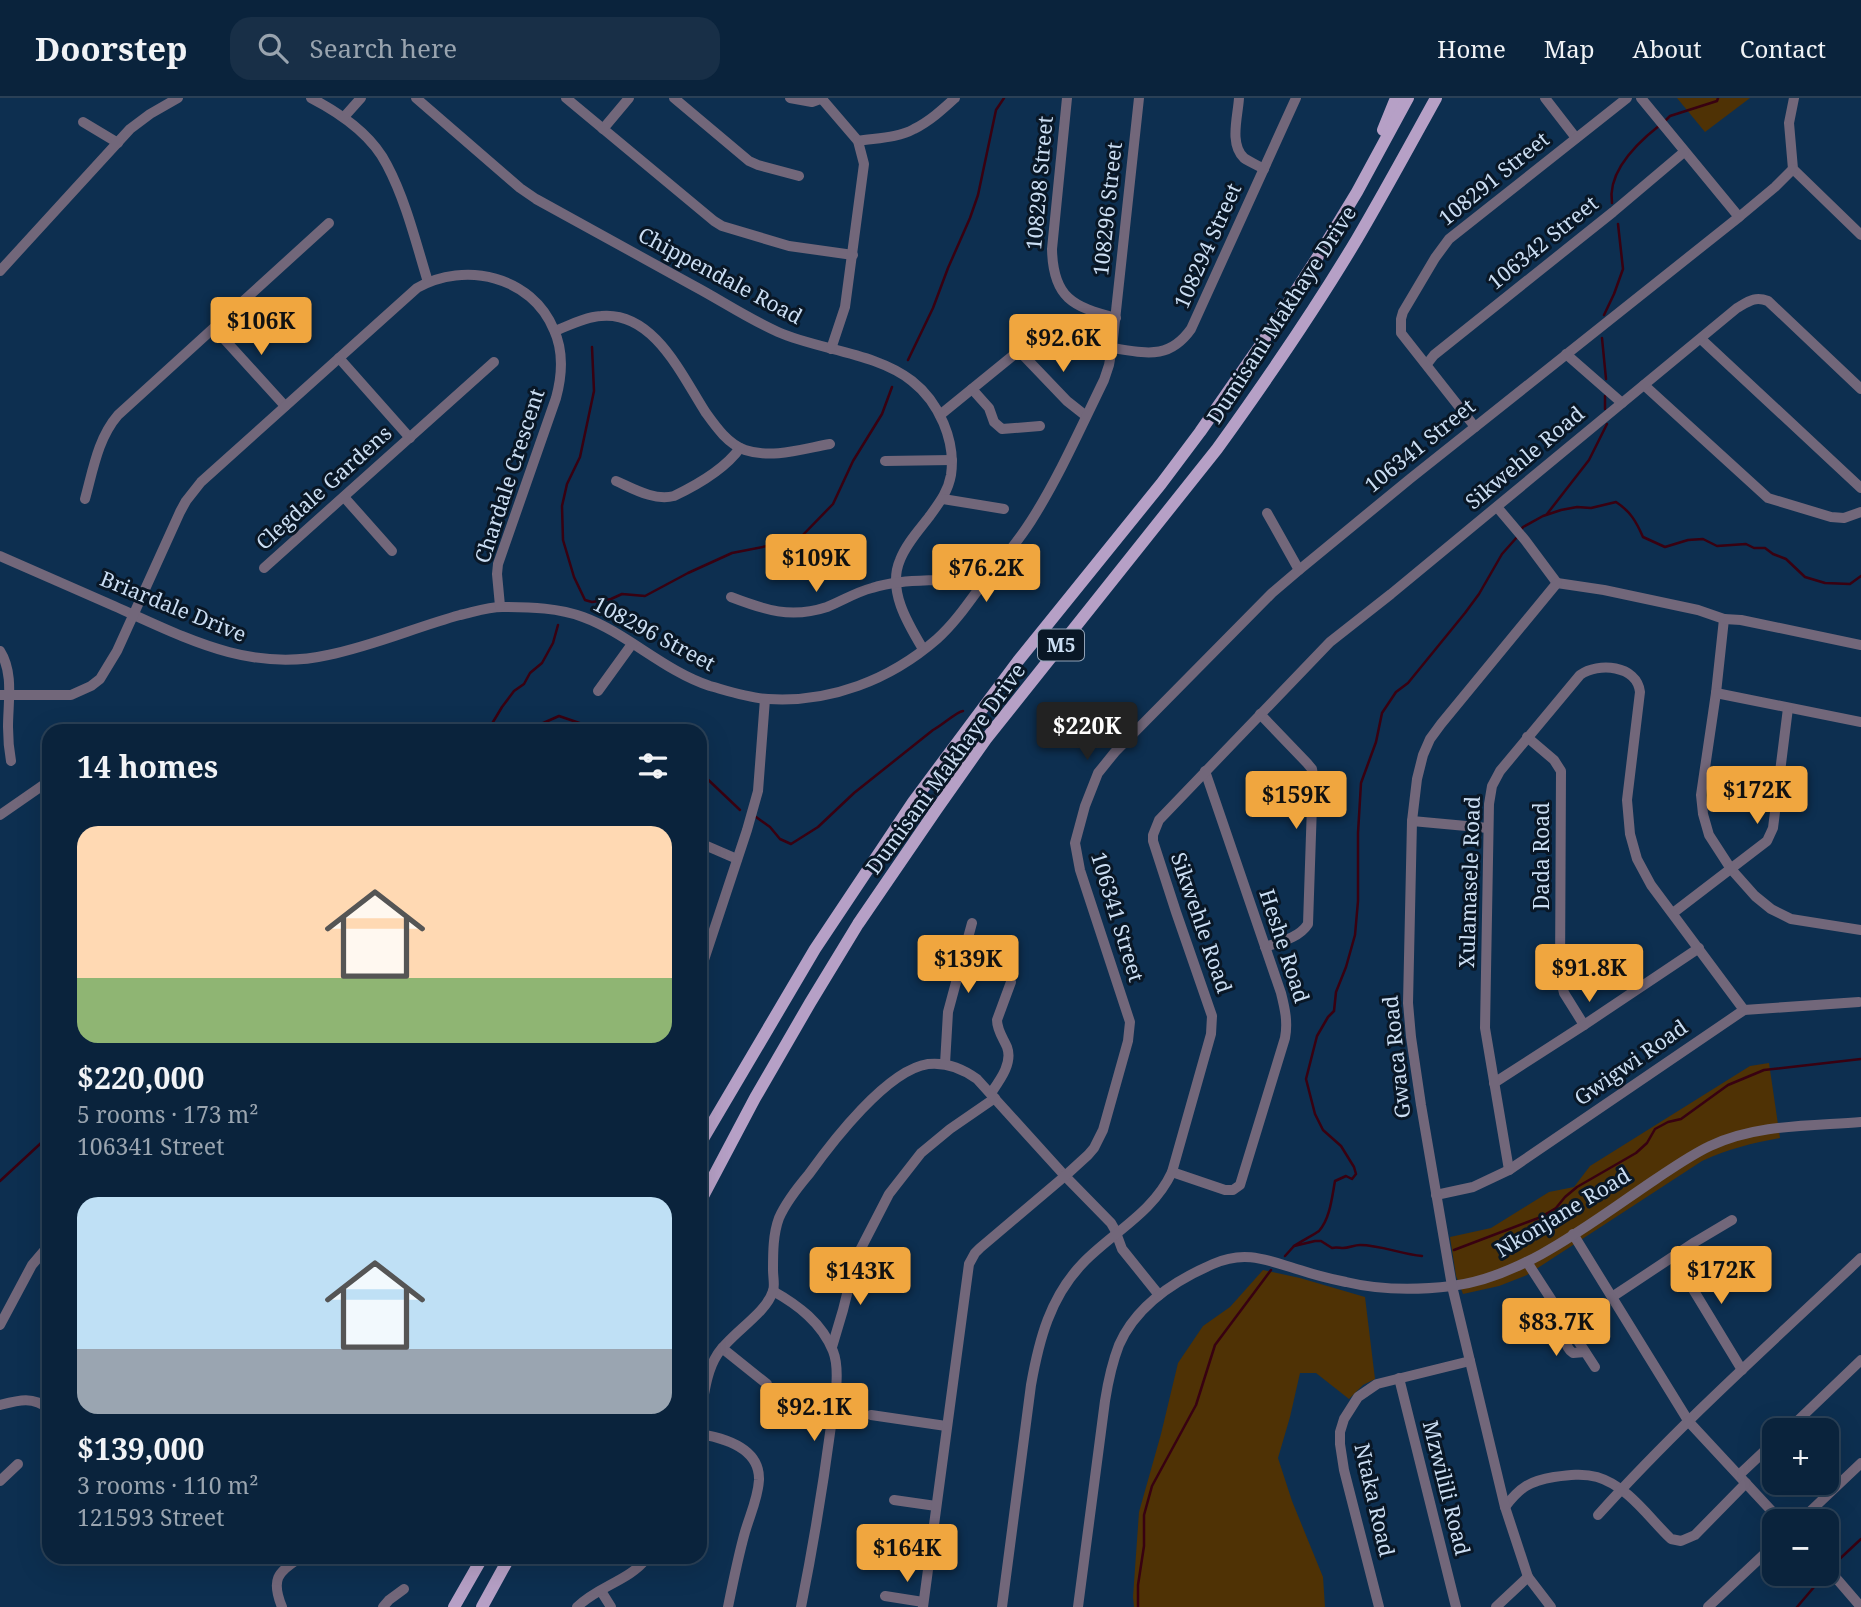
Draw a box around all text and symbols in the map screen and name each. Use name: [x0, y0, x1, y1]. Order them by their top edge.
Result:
search box: [230, 17, 720, 80]
text: Doorstep: [35, 26, 188, 71]
icon: search: [254, 29, 292, 67]
text: Search here: [310, 30, 457, 66]
text: Home: [1437, 32, 1506, 65]
text: Map: [1544, 32, 1595, 65]
text: About: [1633, 32, 1702, 65]
text: Contact: [1740, 32, 1826, 65]
street label: 108298 Street: [1019, 115, 1059, 251]
street label: 108291 Street: [1432, 125, 1554, 231]
street label: 108296 Street: [1086, 141, 1128, 277]
street label: 108294 Street: [1167, 178, 1247, 313]
street label: 106342 Street: [1481, 189, 1603, 295]
street label: Dumisani Makhaye Drive: [1200, 200, 1362, 429]
street label: Chippendale Road: [634, 220, 807, 330]
pin: $106K: [212, 298, 310, 357]
text: $106K: [227, 304, 295, 336]
pin: $92.6K: [1006, 314, 1120, 374]
text: $92.6K: [1025, 321, 1101, 353]
street label: Chardale Crescent: [468, 385, 550, 566]
street label: 106341 Street: [1358, 392, 1480, 498]
street label: Sikwehle Road: [1459, 399, 1590, 515]
street label: Clegdale Gardens: [249, 419, 397, 556]
pin: $109K: [767, 534, 865, 594]
text: $109K: [782, 541, 850, 573]
pin: $76.2K: [929, 545, 1043, 604]
text: $76.2K: [948, 551, 1024, 583]
street label: Briardale Drive: [96, 564, 251, 648]
street label: 108296 Street: [589, 589, 720, 677]
road number: M5: [1038, 630, 1084, 660]
street label: Dumisani Makhaye Drive: [859, 657, 1031, 880]
pin: $220K: [1038, 702, 1136, 762]
text: $220K: [1053, 709, 1121, 741]
text: 14 homes: [77, 746, 218, 787]
icon: filters: [634, 747, 672, 785]
pin: $172K: [1708, 766, 1806, 826]
pin: $159K: [1247, 772, 1345, 831]
text: $172K: [1723, 773, 1791, 805]
text: $159K: [1262, 778, 1330, 810]
street label: Xulamasele Road: [1452, 796, 1486, 968]
street label: Dada Road: [1527, 802, 1555, 910]
street label: 106341 Street: [1085, 848, 1151, 985]
street label: Sikwehle Road: [1165, 849, 1239, 997]
icon: home: [312, 871, 438, 997]
street label: Heshe Road: [1253, 885, 1317, 1006]
pin: $139K: [919, 936, 1017, 995]
text: $139K: [934, 942, 1002, 974]
pin: $91.8K: [1532, 944, 1646, 1004]
text: $91.8K: [1551, 951, 1627, 983]
street label: Gwaca Road: [1376, 994, 1416, 1120]
street label: Gwigwi Road: [1568, 1013, 1693, 1112]
text: $220,000: [77, 1057, 204, 1098]
text: 5 rooms · 173 m²: [77, 1098, 259, 1130]
text: 106341 Street: [77, 1130, 224, 1162]
street label: Nkonjane Road: [1490, 1161, 1635, 1263]
icon: home: [312, 1242, 438, 1368]
pin: $172K: [1672, 1246, 1770, 1306]
pin: $143K: [811, 1248, 909, 1307]
text: $172K: [1687, 1253, 1755, 1285]
text: $143K: [826, 1254, 894, 1286]
pin: $83.7K: [1499, 1298, 1613, 1358]
text: $83.7K: [1518, 1305, 1594, 1337]
pin: $92.1K: [757, 1384, 871, 1443]
text: $92.1K: [776, 1390, 852, 1422]
street label: Mzwilili Road: [1417, 1418, 1477, 1558]
map controls: [1762, 1418, 1839, 1586]
button: +: [1762, 1418, 1839, 1495]
text: $139,000: [77, 1428, 204, 1469]
street label: Ntaka Road: [1348, 1440, 1402, 1559]
text: 3 rooms · 110 m²: [77, 1469, 259, 1501]
text: 121593 Street: [77, 1501, 224, 1533]
button: −: [1762, 1509, 1839, 1586]
pin: $164K: [858, 1524, 956, 1584]
text: $164K: [873, 1531, 941, 1563]

